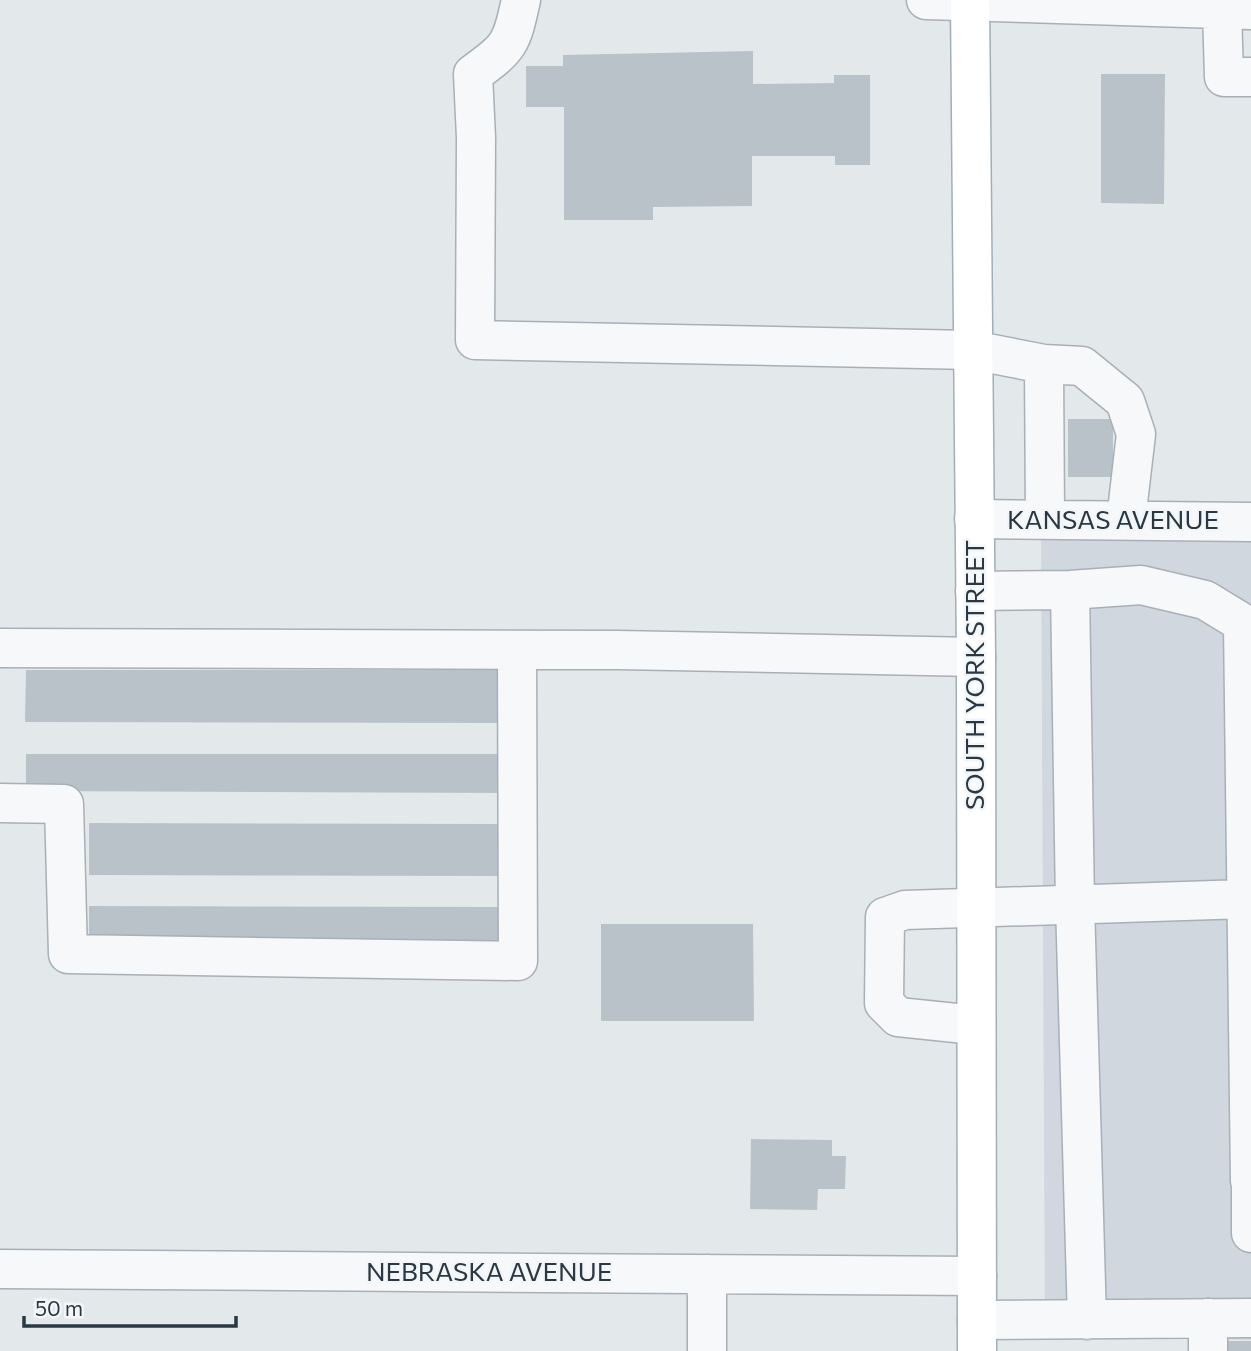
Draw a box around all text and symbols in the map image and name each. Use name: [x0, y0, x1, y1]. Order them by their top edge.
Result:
street label: KANSAS AVENUE: [1007, 503, 1219, 534]
street label: SOUTH YORK STREET: [958, 540, 989, 810]
street label: NEBRASKA AVENUE: [366, 1255, 612, 1286]
scale bar: [24, 1284, 236, 1328]
text: 50 m: [35, 1295, 83, 1320]

